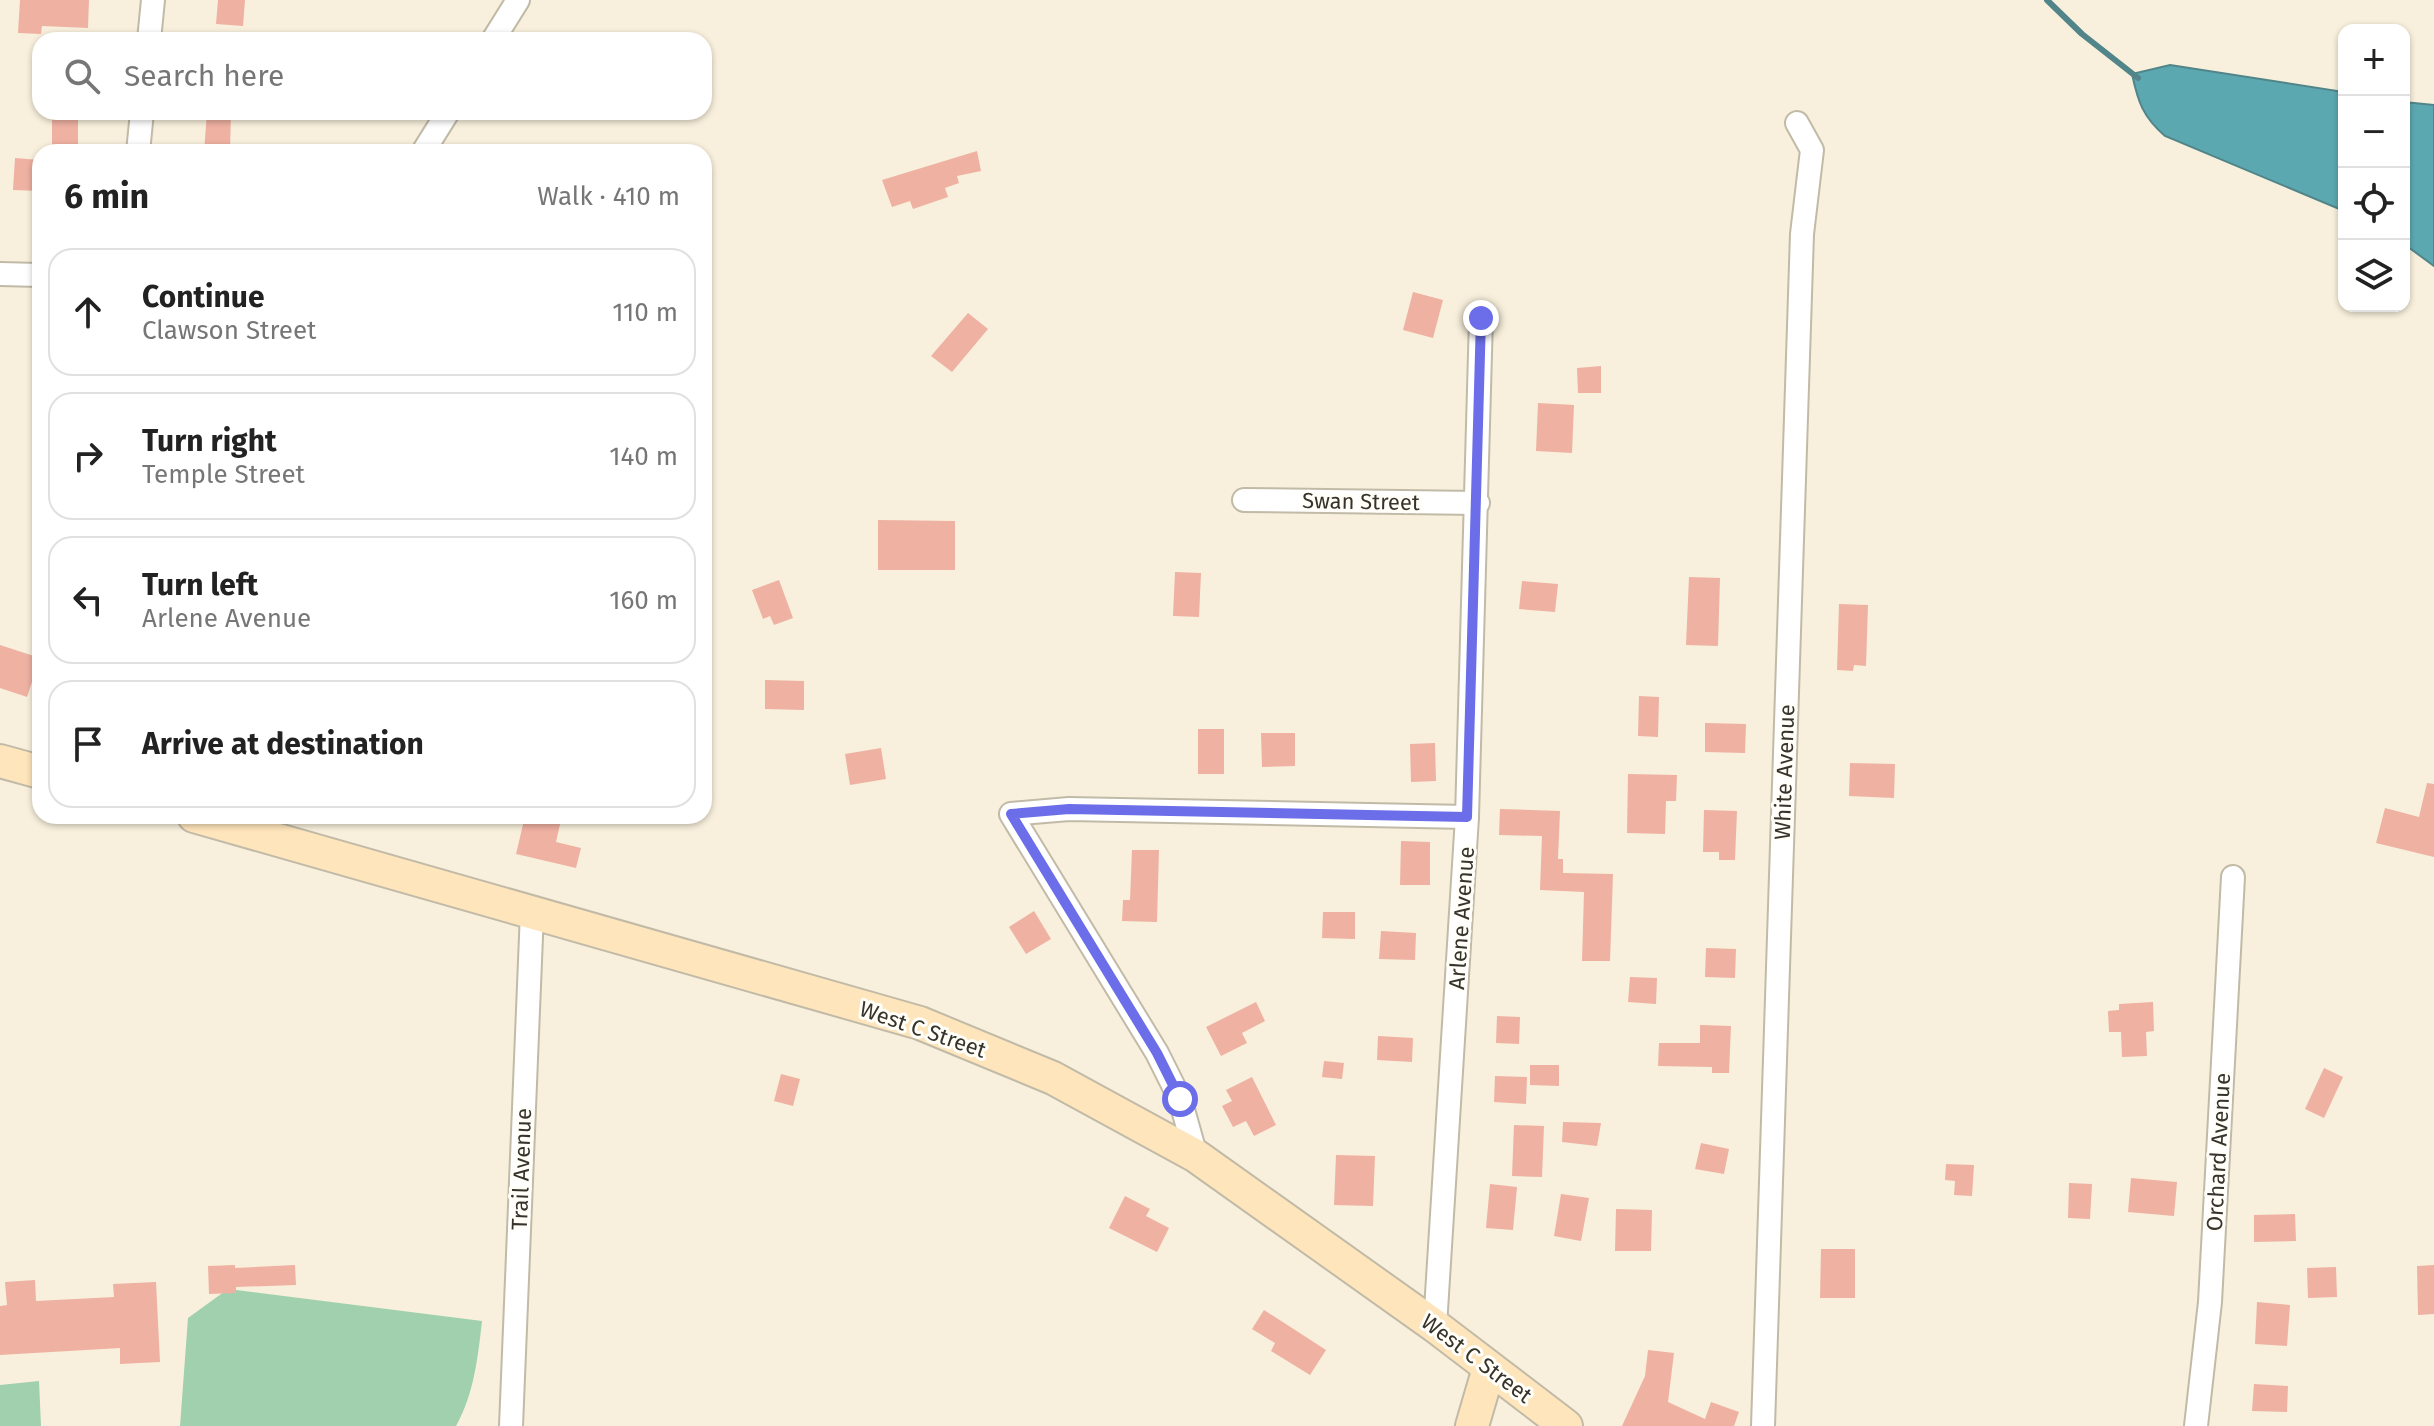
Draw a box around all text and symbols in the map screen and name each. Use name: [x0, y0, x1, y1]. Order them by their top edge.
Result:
map controls: [2338, 24, 2410, 312]
button: +: [2338, 24, 2410, 96]
search box: [32, 32, 712, 120]
icon: search: [60, 54, 104, 98]
text: Search here: [124, 58, 284, 94]
button: −: [2338, 96, 2410, 168]
button: locate: [2338, 168, 2410, 240]
text: 6 min: [64, 176, 149, 217]
text: Walk · 410 m: [537, 181, 680, 212]
button: layers: [2338, 240, 2410, 312]
text: Continue: [142, 279, 265, 315]
icon: ahead: [66, 290, 110, 334]
text: 110 m: [612, 297, 678, 328]
route end: [1463, 300, 1499, 336]
text: Clawson Street: [142, 315, 316, 346]
text: Turn right: [142, 423, 277, 459]
icon: right: [66, 434, 110, 478]
text: 140 m: [609, 441, 678, 472]
text: Temple Street: [142, 459, 305, 490]
street label: Swan Street: [1302, 487, 1420, 516]
text: Turn left: [142, 567, 258, 603]
icon: left: [66, 578, 110, 622]
text: 160 m: [609, 585, 678, 616]
text: Arlene Avenue: [142, 603, 311, 634]
street label: White Avenue: [1769, 704, 1800, 840]
icon: arrive: [66, 722, 110, 766]
text: Arrive at destination: [142, 726, 424, 762]
street label: Arlene Avenue: [1443, 846, 1480, 990]
street label: West C Street: [856, 995, 990, 1064]
street label: Orchard Avenue: [2201, 1072, 2236, 1232]
route start: [1162, 1081, 1198, 1117]
street label: Trail Avenue: [506, 1108, 537, 1230]
street label: West C Street: [1416, 1308, 1538, 1409]

